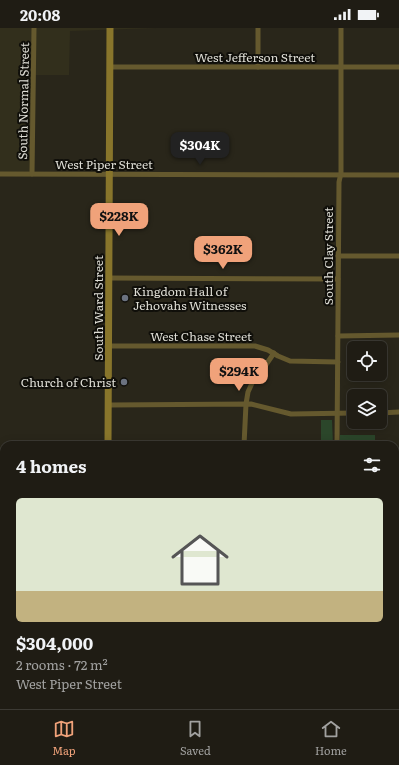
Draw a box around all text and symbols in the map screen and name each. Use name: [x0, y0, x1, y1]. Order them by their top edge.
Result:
text: 20:08: [20, 3, 60, 26]
street label: South Normal Street: [13, 42, 33, 160]
street label: West Jefferson Street: [195, 48, 315, 66]
pin: $304K: [172, 132, 228, 166]
text: $304K: [179, 135, 221, 154]
street label: West Piper Street: [55, 155, 153, 173]
pin: $228K: [91, 203, 147, 237]
text: $228K: [99, 206, 139, 225]
street label: South Clay Street: [319, 207, 337, 305]
pin: $362K: [195, 236, 251, 270]
text: $362K: [203, 239, 243, 258]
street label: South Ward Street: [89, 255, 107, 361]
place label: Kingdom Hall of Jehovahs Witnesses: [133, 282, 247, 314]
marker: Kingdom Hall of Jehovahs Witnesses: [120, 293, 130, 303]
street label: West Chase Street: [150, 327, 252, 345]
map controls: [347, 341, 387, 429]
button: locate: [347, 341, 387, 381]
pin: $294K: [211, 358, 267, 392]
text: $294K: [219, 361, 259, 380]
place label: Church of Christ: [21, 373, 116, 391]
marker: Church of Christ: [119, 377, 129, 387]
button: layers: [347, 389, 387, 429]
text: 4 homes: [16, 453, 87, 478]
icon: filters: [361, 454, 383, 476]
icon: home: [164, 524, 236, 596]
text: $304,000: [16, 630, 93, 655]
text: 2 rooms · 72 m²: [16, 655, 108, 674]
text: West Piper Street: [16, 674, 122, 693]
tab: Map: [52, 718, 76, 758]
tab: Saved: [180, 718, 211, 758]
tab: Home: [315, 718, 347, 758]

